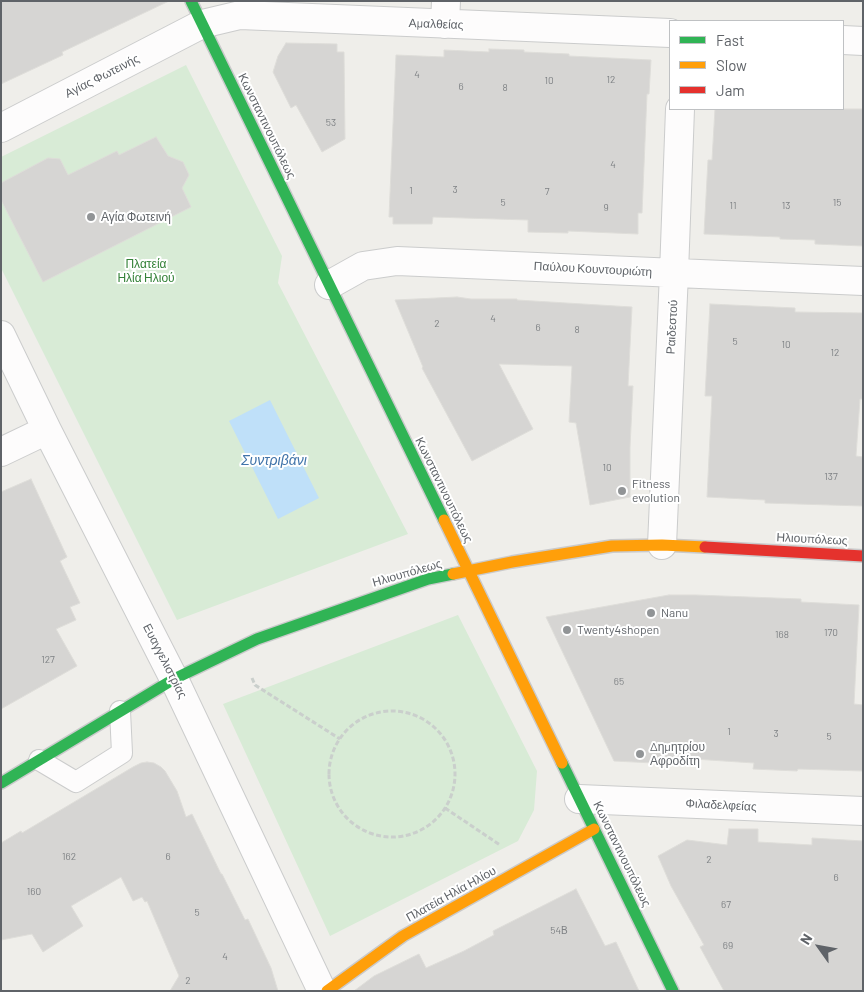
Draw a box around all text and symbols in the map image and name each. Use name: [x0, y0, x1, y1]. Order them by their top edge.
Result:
street label: Αμαλθείας: [408, 16, 464, 32]
legend: [669, 20, 844, 110]
text: Fast: [716, 31, 744, 49]
street label: Αγίας Φωτεινής: [62, 51, 142, 101]
text: Slow: [716, 56, 747, 74]
house number: 4: [414, 69, 420, 81]
street label: Κωνσταντινουπόλεως: [235, 71, 299, 181]
house number: 12: [607, 74, 615, 86]
house number: 10: [544, 75, 554, 87]
house number: 6: [458, 81, 464, 93]
text: Jam: [716, 81, 745, 99]
house number: 8: [502, 82, 508, 94]
house number: 53: [326, 117, 336, 129]
house number: 4: [610, 159, 616, 171]
house number: 3: [452, 184, 458, 196]
house number: 1: [409, 185, 413, 197]
house number: 7: [545, 186, 549, 198]
house number: 5: [500, 197, 506, 209]
house number: 15: [833, 197, 841, 209]
house number: 11: [729, 200, 737, 212]
house number: 13: [782, 200, 790, 212]
house number: 9: [603, 202, 609, 214]
place label: Αγία Φωτεινή: [101, 210, 171, 224]
marker: Αγία Φωτεινή: [85, 211, 97, 223]
park label: Πλατεία Ηλία Ηλιού: [117, 257, 175, 285]
street label: Παύλου Κουντουριώτη: [533, 259, 653, 279]
street label: Ραιδεστού: [663, 299, 681, 355]
house number: 4: [490, 313, 496, 325]
house number: 2: [434, 318, 440, 330]
house number: 6: [535, 322, 541, 334]
house number: 8: [574, 324, 580, 336]
house number: 5: [732, 336, 738, 348]
house number: 10: [781, 339, 791, 351]
house number: 12: [831, 347, 839, 359]
street label: Κωνσταντινουπόλεως: [412, 435, 476, 545]
water label: Συντριβάνι: [241, 452, 307, 468]
house number: 10: [602, 462, 612, 474]
house number: 137: [824, 471, 838, 483]
place label: Fitness evolution: [632, 477, 680, 505]
marker: Fitness evolution: [616, 485, 628, 497]
street label: Ηλιουπόλεως: [776, 530, 848, 548]
street label: Ηλιουπόλεως: [371, 556, 443, 590]
place label: Nanu: [661, 606, 688, 620]
marker: Nanu: [645, 607, 657, 619]
street label: Ευαγγελιστρίας: [140, 621, 190, 701]
place label: Twenty4shopen: [577, 623, 659, 637]
marker: Twenty4shopen: [561, 624, 573, 636]
house number: 170: [824, 627, 838, 639]
house number: 168: [775, 629, 789, 641]
house number: 127: [41, 654, 55, 666]
house number: 65: [614, 676, 624, 688]
house number: 1: [727, 726, 731, 738]
house number: 3: [773, 728, 779, 740]
house number: 5: [826, 731, 832, 743]
place label: Δημητρίου Αφροδίτη: [650, 740, 705, 768]
marker: Δημητρίου Αφροδίτη: [634, 748, 646, 760]
street label: Φιλαδελφείας: [685, 796, 757, 814]
street label: Κωνσταντινουπόλεως: [590, 799, 654, 909]
house number: 162: [62, 851, 76, 863]
house number: 6: [165, 851, 171, 863]
house number: 2: [706, 854, 712, 866]
street label: Πλατεία Ηλία Ηλίου: [403, 863, 499, 925]
house number: 6: [833, 872, 839, 884]
house number: 160: [27, 886, 41, 898]
house number: 67: [721, 899, 731, 911]
house number: 5: [194, 907, 200, 919]
north arrow: [794, 922, 844, 972]
house number: 54Β: [550, 925, 568, 937]
text: N: [796, 930, 816, 947]
house number: 69: [723, 940, 733, 952]
house number: 4: [222, 951, 228, 963]
house number: 2: [185, 975, 191, 987]

